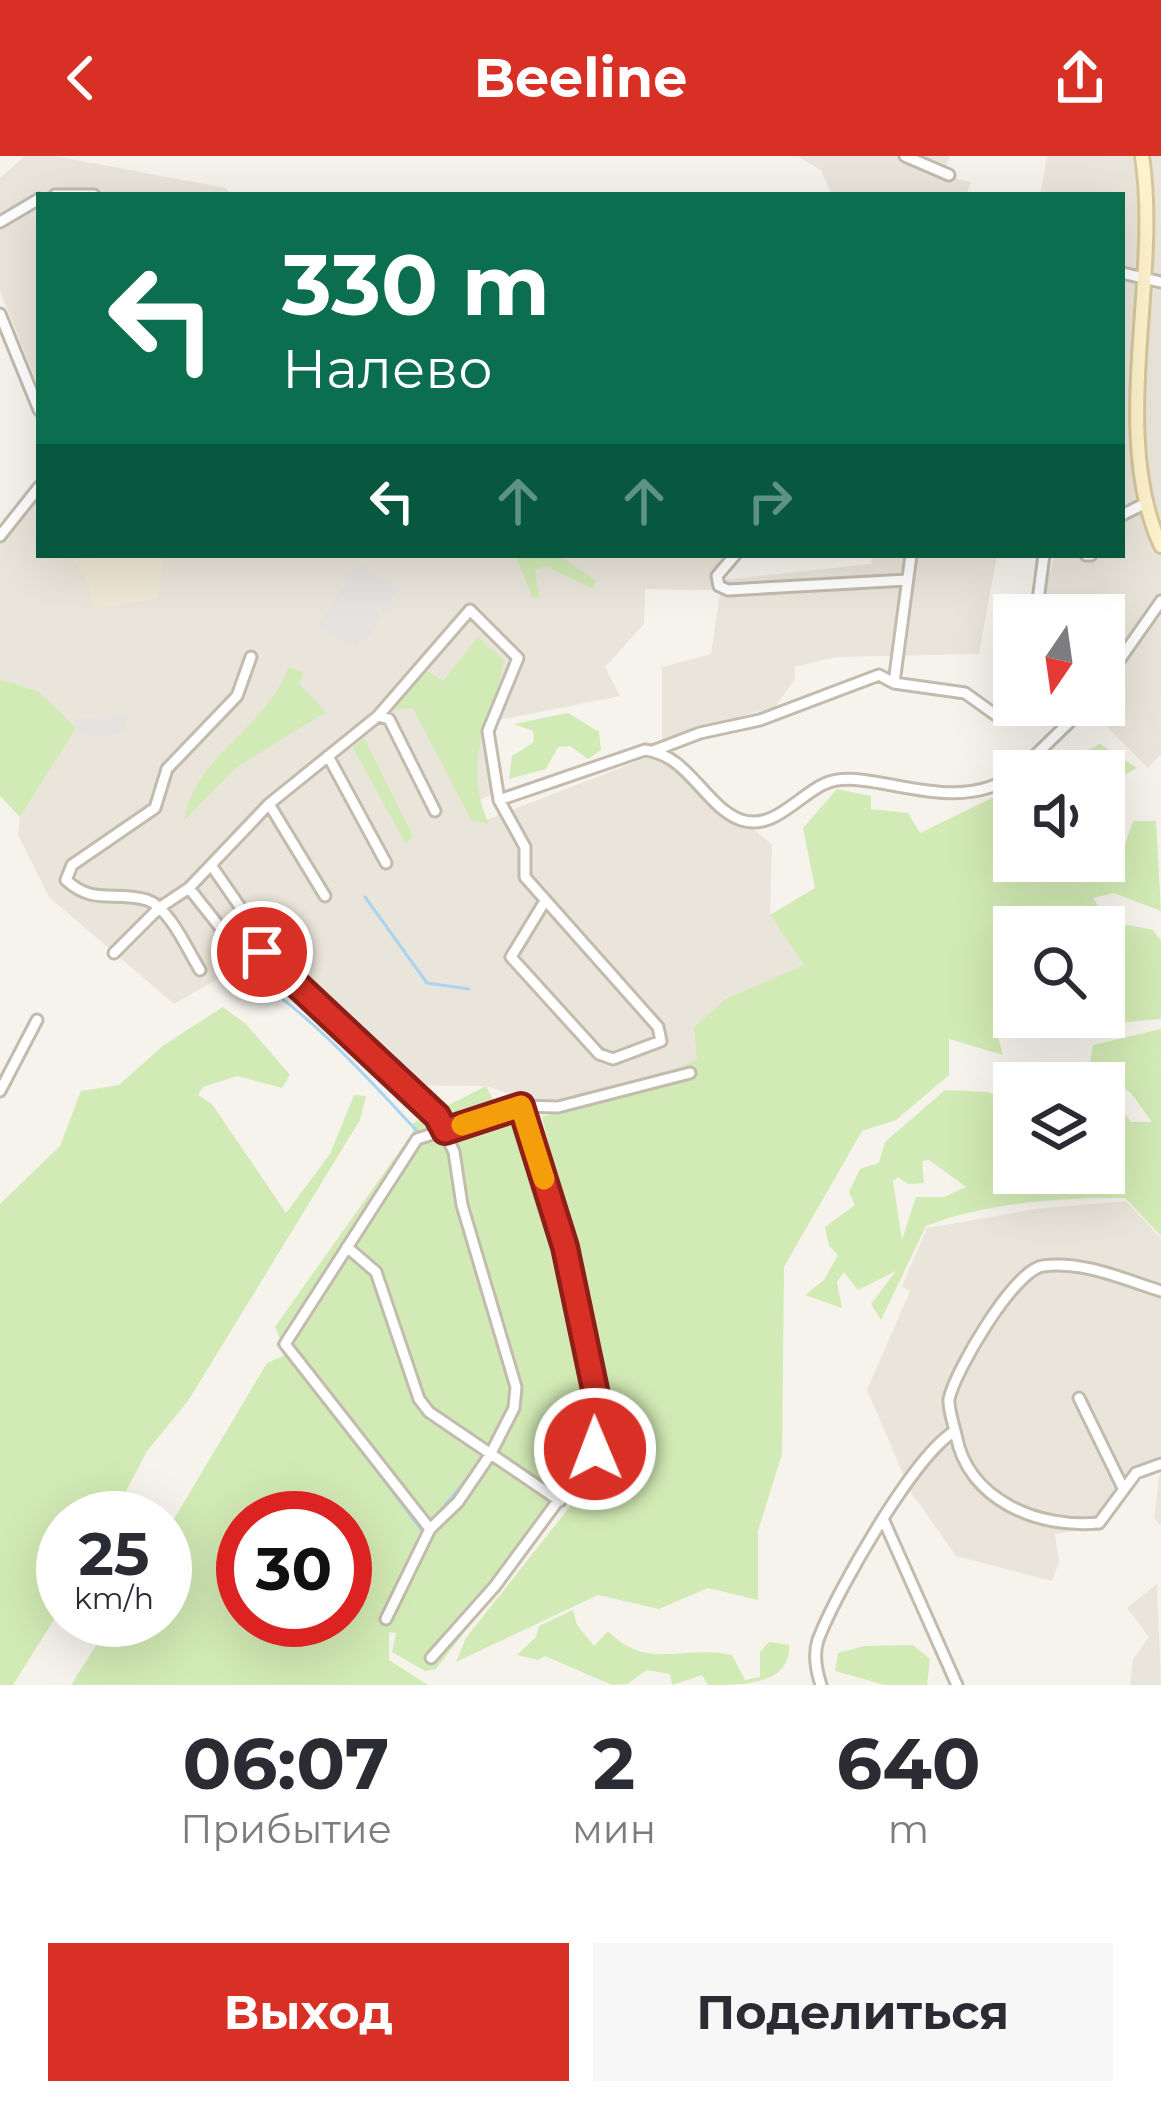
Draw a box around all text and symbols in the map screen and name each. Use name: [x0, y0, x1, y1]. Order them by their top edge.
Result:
icon: back: [48, 45, 114, 111]
text: Beeline: [474, 45, 687, 111]
icon: share: [1047, 45, 1113, 111]
text: 330 m: [282, 234, 550, 336]
icon: left: [84, 240, 240, 396]
text: Налево: [282, 336, 493, 402]
icon: left: [359, 468, 425, 534]
icon: ahead: [485, 468, 551, 534]
icon: ahead: [611, 468, 677, 534]
icon: right: [737, 468, 803, 534]
north arrow: [993, 594, 1125, 726]
map controls: [993, 594, 1125, 1194]
button: sound: [993, 750, 1125, 882]
pin: [211, 901, 313, 1003]
button: search: [993, 906, 1125, 1038]
icon: arrive: [229, 919, 295, 985]
button: layers: [993, 1062, 1125, 1194]
position arrow: [532, 1386, 658, 1512]
speed limit sign: 30: [216, 1491, 372, 1647]
text: 25: [78, 1517, 150, 1590]
text: km/h: [74, 1580, 154, 1617]
text: 06:07: [183, 1719, 389, 1807]
text: 2: [593, 1719, 635, 1807]
text: 640: [836, 1719, 981, 1807]
text: Прибытие: [180, 1805, 392, 1853]
text: мин: [572, 1805, 656, 1853]
text: m: [888, 1805, 929, 1853]
button: Выход: [48, 1943, 569, 2081]
button: Поделиться: [593, 1943, 1113, 2081]

